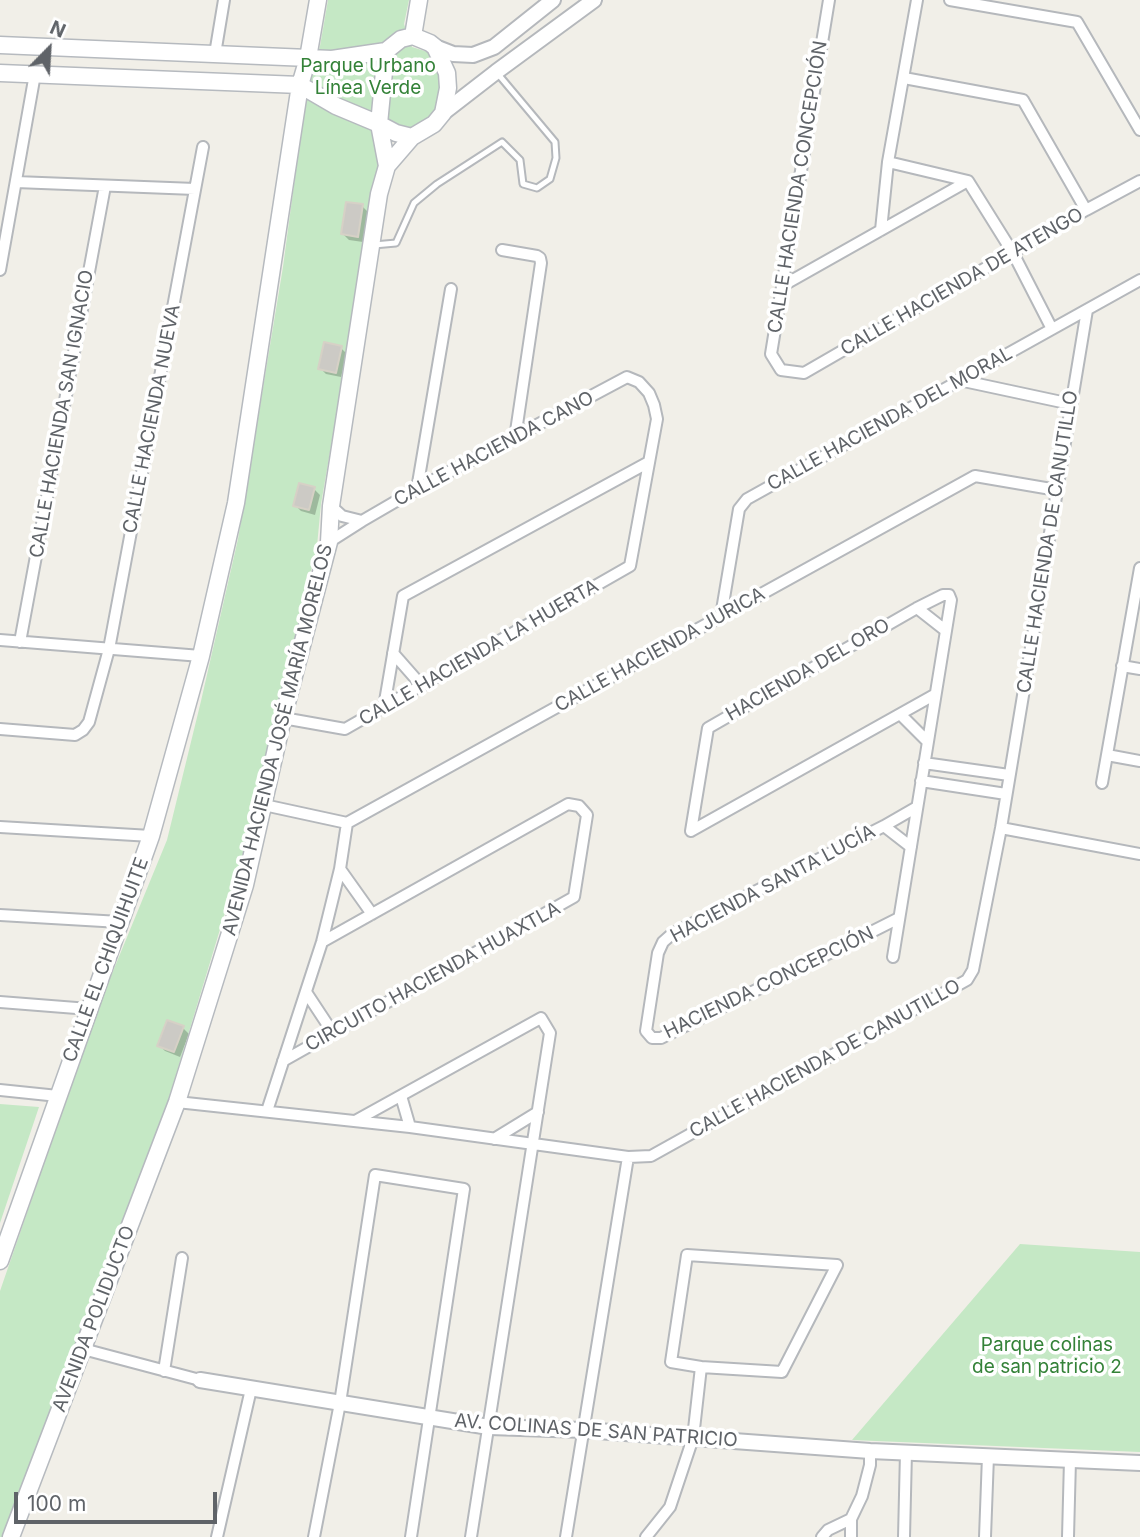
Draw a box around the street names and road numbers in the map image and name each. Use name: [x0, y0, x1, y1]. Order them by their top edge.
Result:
street label: CALLE HACIENDA CONCEPCIÓN: [764, 39, 832, 335]
street label: CALLE HACIENDA DE ATENGO: [837, 203, 1087, 361]
street label: CALLE HACIENDA SAN IGNACIO: [25, 268, 99, 560]
street label: CALLE HACIENDA NUEVA: [119, 303, 185, 535]
street label: CALLE HACIENDA DEL MORAL: [763, 342, 1017, 496]
street label: CALLE HACIENDA CANO: [390, 387, 598, 511]
street label: CALLE HACIENDA DE CANUTILLO: [1013, 389, 1083, 695]
street label: AVENIDA HACIENDA JOSÉ MARÍA MORELOS: [218, 542, 338, 938]
street label: CALLE HACIENDA LA HUERTA: [355, 575, 603, 731]
street label: CALLE HACIENDA JURICA: [551, 583, 769, 717]
street label: HACIENDA DEL ORO: [722, 614, 894, 726]
street label: HACIENDA SANTA LUCÍA: [667, 820, 879, 948]
street label: CALLE EL CHIQUIHUITE: [58, 854, 154, 1066]
street label: CIRCUITO HACIENDA HUAXTLA: [302, 897, 564, 1057]
street label: HACIENDA CONCEPCIÓN: [660, 922, 878, 1044]
street label: CALLE HACIENDA DE CANUTILLO: [686, 975, 964, 1143]
street label: AVENIDA POLIDUCTO: [48, 1223, 140, 1415]
street label: AV. COLINAS DE SAN PATRICIO: [454, 1410, 738, 1452]

